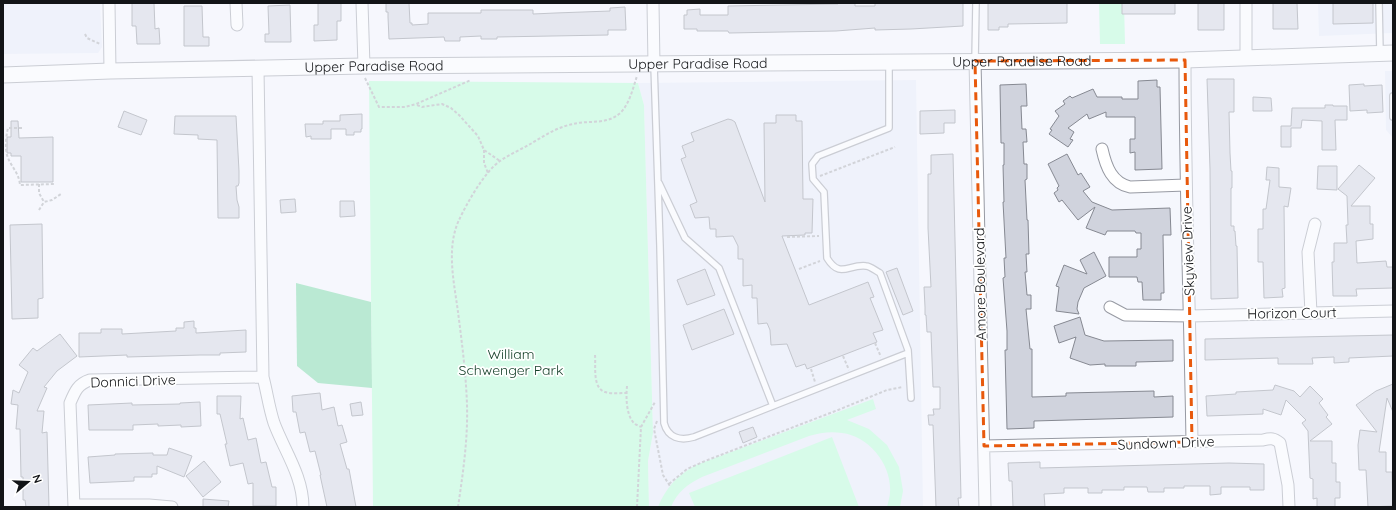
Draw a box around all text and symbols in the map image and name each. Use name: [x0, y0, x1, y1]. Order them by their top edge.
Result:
street label: Upper Paradise Road: [952, 52, 1091, 71]
street label: Upper Paradise Road: [628, 54, 768, 73]
street label: Upper Paradise Road: [304, 56, 444, 76]
street label: Skyview Drive: [1177, 206, 1199, 296]
street label: Amore Boulevard: [970, 227, 990, 341]
street label: Horizon Court: [1247, 303, 1337, 323]
park label: William Schwenger Park: [459, 345, 563, 379]
street label: Donnici Drive: [90, 371, 176, 391]
street label: Sundown Drive: [1117, 432, 1215, 454]
north arrow: [8, 462, 48, 502]
text: N: [30, 473, 45, 485]

